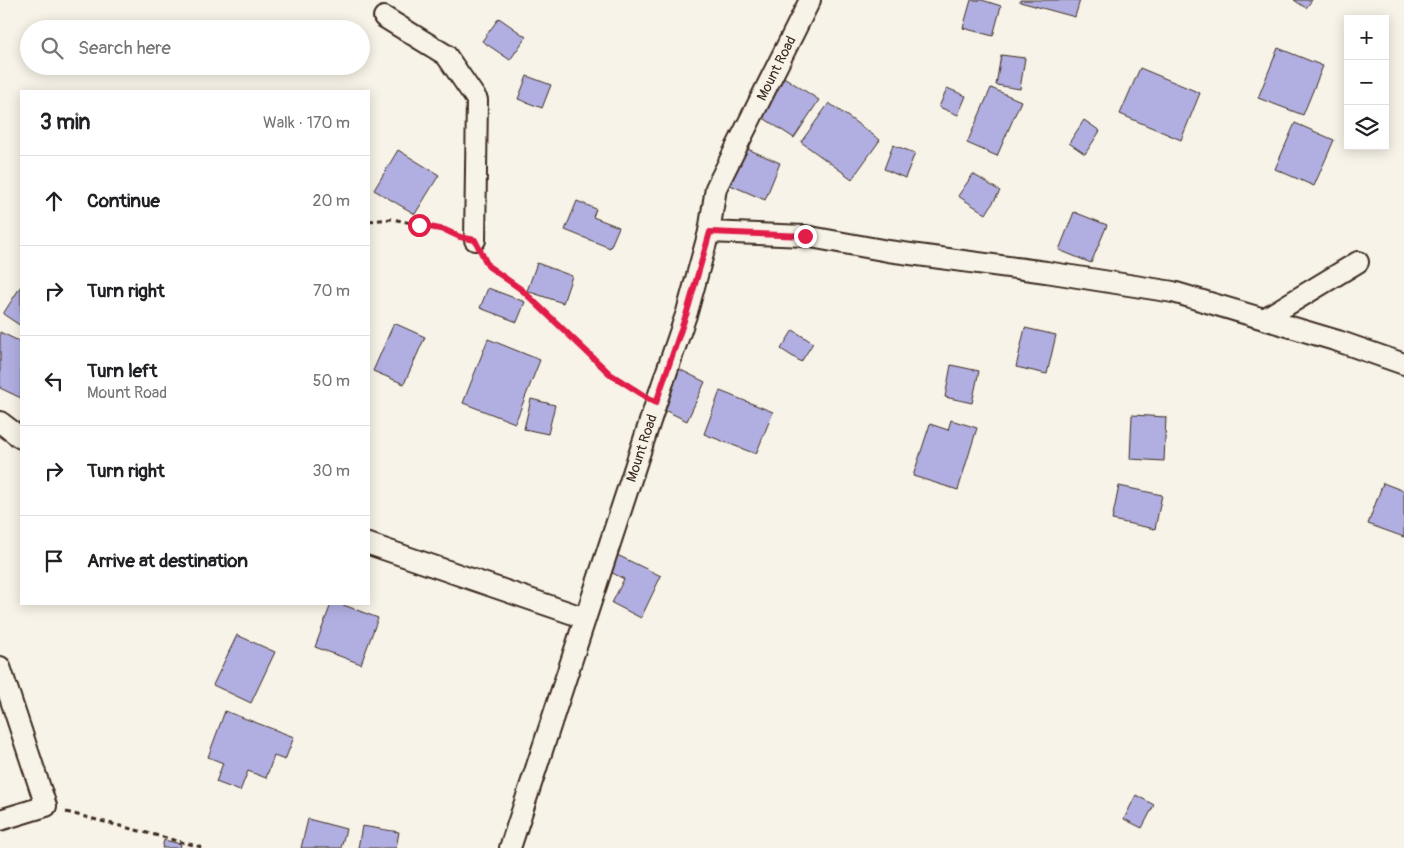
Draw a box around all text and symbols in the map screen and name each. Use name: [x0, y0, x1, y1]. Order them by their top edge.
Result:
map controls: [1344, 15, 1389, 150]
button: +: [1344, 15, 1389, 60]
search box: [20, 20, 370, 75]
street label: Mount Road: [753, 33, 800, 104]
icon: search: [38, 34, 66, 62]
text: Search here: [78, 36, 171, 60]
button: −: [1344, 60, 1389, 105]
button: layers: [1344, 105, 1389, 150]
text: 3 min: [40, 109, 90, 136]
text: Walk · 170 m: [263, 113, 350, 133]
icon: ahead: [40, 187, 68, 215]
text: Continue: [87, 189, 160, 213]
text: 20 m: [312, 191, 350, 211]
route start: [408, 214, 431, 237]
route end: [794, 225, 817, 248]
icon: right: [40, 277, 68, 305]
text: Turn right: [87, 279, 165, 303]
text: 70 m: [313, 281, 350, 301]
text: Turn left: [87, 359, 157, 383]
icon: left: [40, 367, 68, 395]
text: 50 m: [313, 371, 350, 391]
text: Mount Road: [87, 383, 167, 403]
street label: Mount Road: [623, 412, 661, 484]
icon: right: [40, 457, 68, 485]
text: Turn right: [87, 459, 165, 483]
text: 30 m: [312, 461, 350, 481]
icon: arrive: [40, 547, 68, 575]
text: Arrive at destination: [87, 549, 248, 573]

